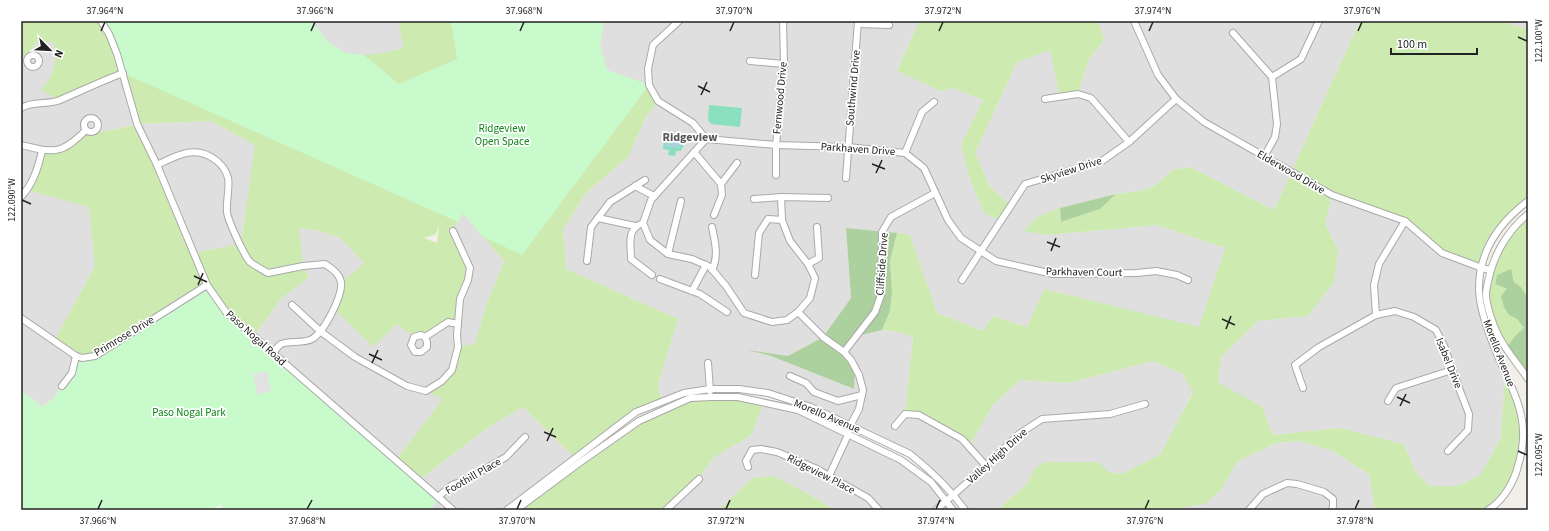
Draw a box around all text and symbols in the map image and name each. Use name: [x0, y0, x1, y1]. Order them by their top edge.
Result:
text: 37.964°N: [86, 4, 124, 18]
text: 37.966°N: [296, 4, 334, 18]
text: 37.968°N: [505, 4, 543, 18]
text: 37.970°N: [715, 4, 753, 18]
text: 37.972°N: [924, 4, 962, 18]
text: 37.974°N: [1134, 4, 1172, 18]
text: 37.976°N: [1343, 4, 1381, 18]
text: 122.100°W: [1532, 19, 1546, 63]
north arrow: [30, 30, 70, 70]
scale bar: [1391, 30, 1477, 56]
text: 100 m: [1397, 36, 1427, 53]
text: N: [50, 47, 67, 60]
street label: Southwind Drive: [842, 49, 864, 127]
street label: Fernwood Drive: [769, 61, 791, 135]
park label: Ridgeview Open Space: [475, 121, 530, 149]
district label: Ridgeview: [663, 129, 718, 146]
street label: Parkhaven Drive: [820, 139, 896, 159]
street label: Elderwood Drive: [1254, 146, 1328, 198]
street label: Skyview Drive: [1038, 153, 1104, 187]
text: 122.090°W: [5, 178, 19, 222]
street label: Cliffside Drive: [872, 232, 892, 296]
street label: Parkhaven Court: [1046, 264, 1123, 280]
street label: Paso Nogal Road: [222, 307, 290, 369]
street label: Primrose Drive: [91, 312, 157, 360]
street label: Morello Avenue: [1479, 317, 1519, 389]
street label: Isabel Drive: [1432, 335, 1466, 391]
street label: Morello Avenue: [791, 395, 863, 437]
park label: Paso Nogal Park: [152, 405, 226, 420]
street label: Valley High Drive: [963, 424, 1031, 487]
text: 122.095°W: [1532, 433, 1546, 477]
street label: Ridgeview Place: [785, 450, 858, 498]
street label: Foothill Place: [442, 454, 504, 498]
text: 37.966°N: [79, 514, 117, 528]
text: 37.968°N: [288, 514, 326, 528]
text: 37.970°N: [498, 514, 536, 528]
text: 37.972°N: [707, 514, 745, 528]
text: 37.974°N: [917, 514, 955, 528]
text: 37.976°N: [1126, 514, 1164, 528]
text: 37.978°N: [1336, 514, 1374, 528]

